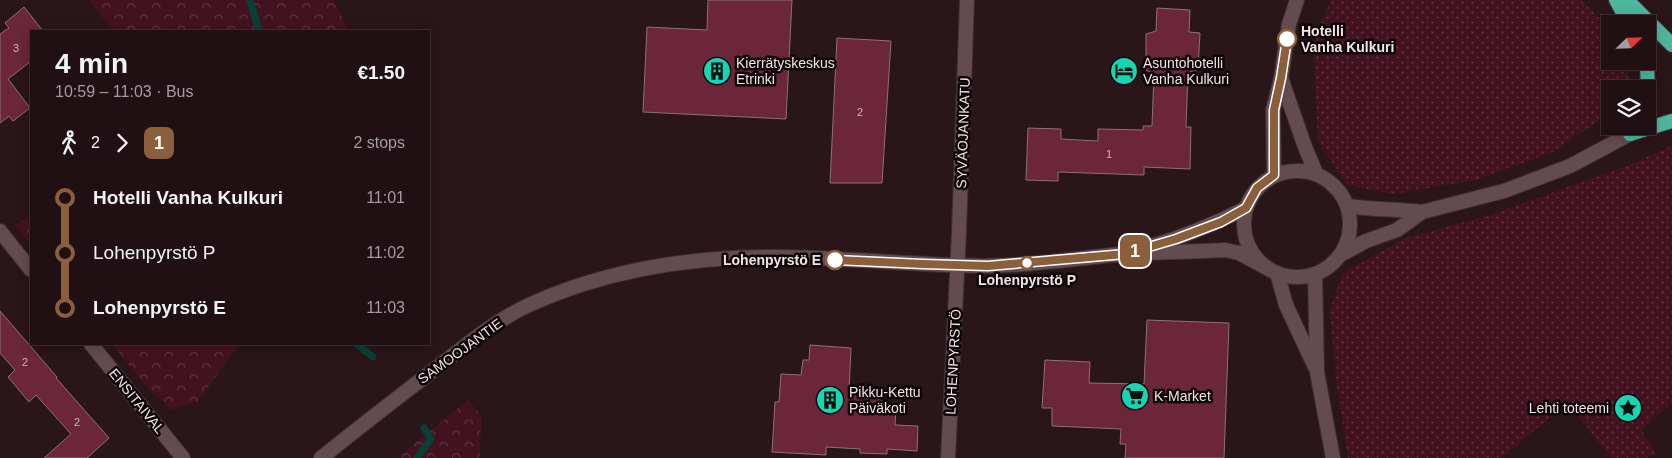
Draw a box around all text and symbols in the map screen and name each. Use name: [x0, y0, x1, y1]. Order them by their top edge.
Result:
north arrow: [1601, 15, 1656, 70]
map controls: [1601, 15, 1656, 135]
place label: Hotelli Vanha Kulkuri: [1301, 23, 1394, 55]
marker: Hotelli Vanha Kulkuri: [1277, 29, 1297, 49]
house number: 3: [13, 42, 19, 54]
text: 4 min: [55, 48, 128, 79]
place label: Kierrätyskeskus Etrinki: [736, 55, 835, 87]
place label: Asuntohotelli Vanha Kulkuri: [1143, 55, 1229, 87]
building icon: Kierrätyskeskus Etrinki: [702, 56, 732, 86]
hotel icon: Asuntohotelli Vanha Kulkuri: [1109, 56, 1139, 86]
text: €1.50: [357, 62, 405, 83]
street label: SYVÄOJANKATU: [953, 77, 973, 189]
button: layers: [1601, 80, 1656, 135]
text: 10:59 – 11:03 · Bus: [55, 83, 193, 100]
house number: 2: [857, 106, 863, 118]
icon: walk: [55, 129, 83, 157]
icon: forward: [108, 129, 136, 157]
text: 1: [154, 133, 164, 153]
text: 2: [91, 134, 100, 151]
text: 2 stops: [353, 134, 405, 151]
house number: 1: [1106, 148, 1112, 160]
text: Hotelli Vanha Kulkuri: [93, 187, 283, 208]
text: 11:01: [366, 189, 405, 206]
line badge: 1: [1119, 235, 1151, 267]
text: 1: [1130, 241, 1140, 261]
text: Lohenpyrstö P: [93, 242, 216, 263]
text: 11:02: [366, 244, 405, 261]
marker: Lohenpyrstö E: [825, 250, 845, 270]
place label: Lohenpyrstö E: [723, 252, 821, 268]
marker: Lohenpyrstö P: [1020, 256, 1034, 270]
place label: Lohenpyrstö P: [978, 272, 1076, 288]
text: Lohenpyrstö E: [93, 297, 226, 318]
text: 11:03: [366, 299, 405, 316]
street label: LOHENPYRSTÖ: [941, 309, 964, 415]
street label: SAMOOJANTIE: [415, 315, 505, 387]
house number: 2: [22, 356, 28, 368]
street label: ENSITAIVAL: [106, 365, 168, 437]
supermarket icon: K-Market: [1120, 381, 1150, 411]
place label: Pikku-Kettu Päiväkoti: [849, 384, 921, 416]
building icon: Pikku-Kettu Päiväkoti: [815, 385, 845, 415]
place label: K-Market: [1154, 388, 1211, 404]
place icon: Lehti toteemi: [1613, 393, 1643, 423]
place label: Lehti toteemi: [1529, 400, 1609, 416]
house number: 2: [74, 416, 80, 428]

